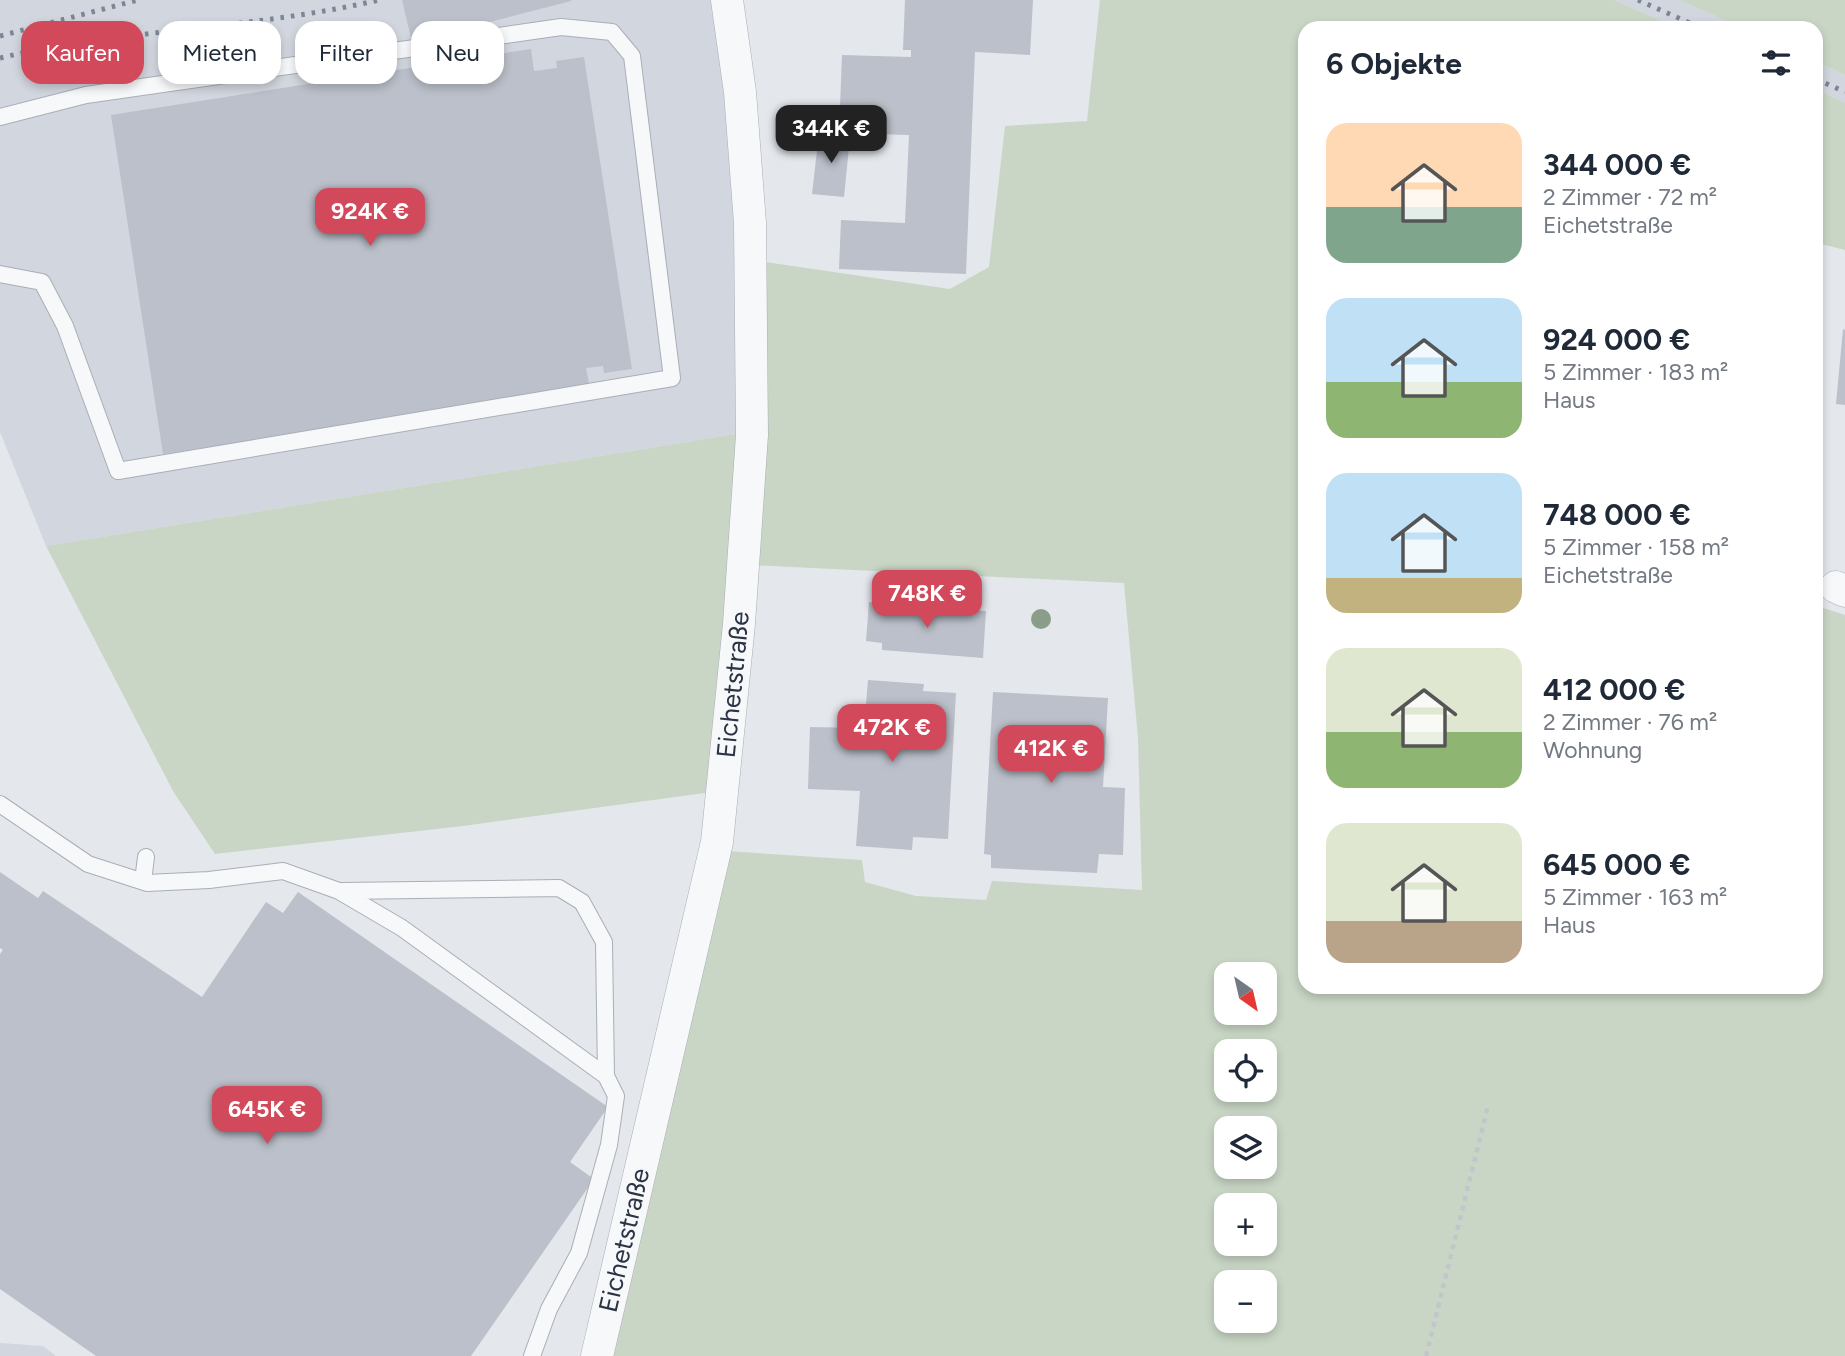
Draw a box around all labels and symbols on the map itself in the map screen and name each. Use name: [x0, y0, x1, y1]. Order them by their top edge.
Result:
pin: 344K €: [774, 106, 888, 165]
pin: 924K €: [313, 188, 427, 248]
pin: 748K €: [870, 570, 984, 630]
street label: Eichetstraße: [710, 610, 756, 759]
pin: 472K €: [835, 704, 949, 764]
pin: 412K €: [994, 726, 1108, 785]
north arrow: [1214, 962, 1278, 1026]
pin: 645K €: [210, 1086, 324, 1146]
street label: Eichetstraße: [592, 1165, 656, 1315]

